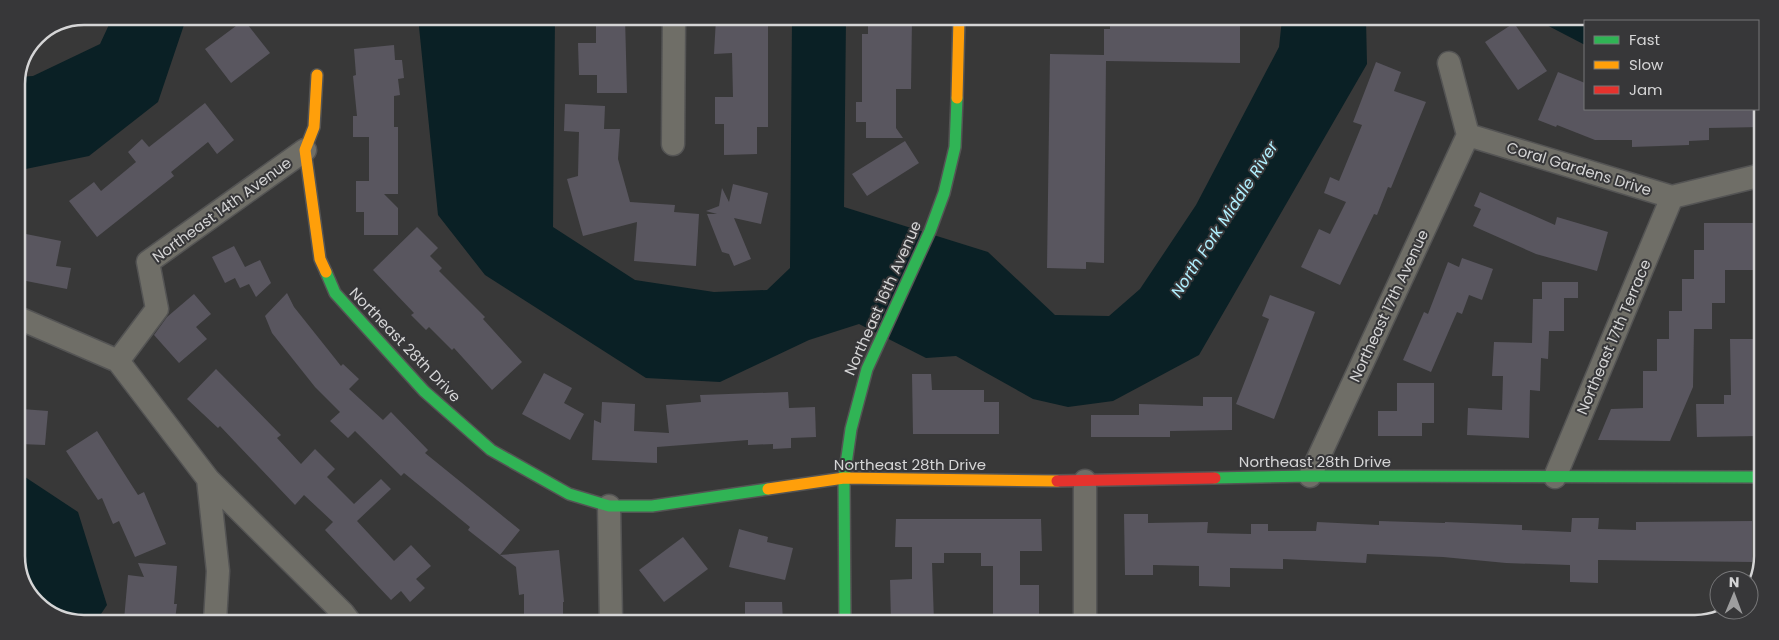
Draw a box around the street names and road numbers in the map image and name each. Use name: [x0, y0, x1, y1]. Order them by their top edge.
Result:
street label: Coral Gardens Drive: [1504, 136, 1654, 201]
street label: Northeast 14th Avenue: [148, 152, 296, 267]
street label: Northeast 16th Avenue: [839, 217, 926, 378]
street label: Northeast 17th Avenue: [1344, 226, 1433, 385]
street label: Northeast 17th Terrace: [1571, 256, 1656, 418]
street label: Northeast 28th Drive: [345, 283, 466, 407]
street label: Northeast 28th Drive: [1239, 451, 1391, 472]
street label: Northeast 28th Drive: [834, 454, 986, 475]

